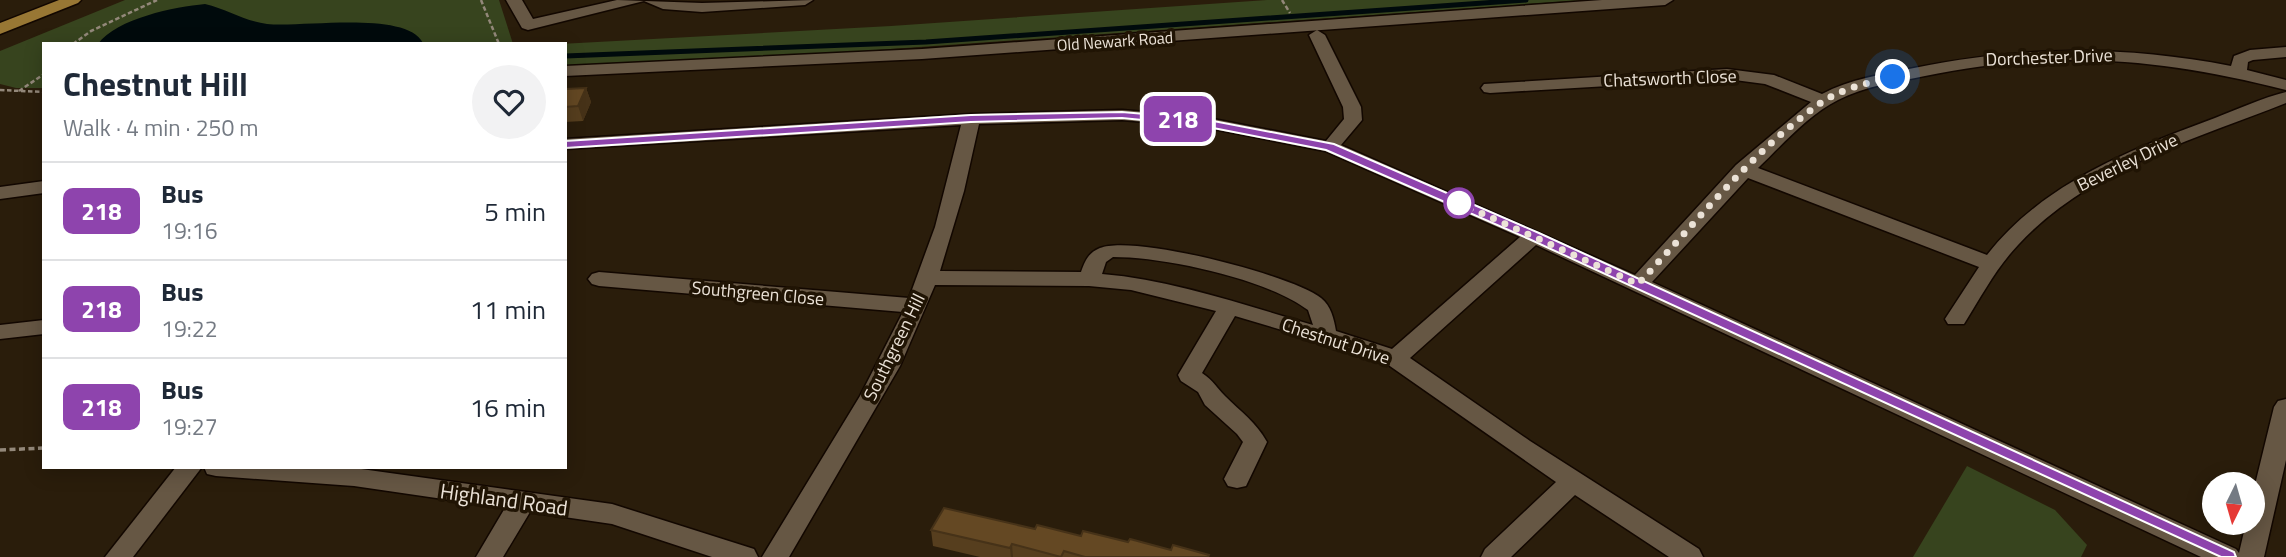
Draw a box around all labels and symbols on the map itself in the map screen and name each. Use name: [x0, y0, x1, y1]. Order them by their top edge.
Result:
street label: Old Newark Road: [1056, 25, 1174, 57]
street label: Dorchester Drive: [1985, 41, 2113, 73]
your location: [1875, 59, 1910, 94]
street label: Chatsworth Close: [1603, 62, 1737, 94]
line badge: 218: [1138, 96, 1218, 142]
street label: Beverley Drive: [2072, 126, 2182, 198]
unlabelled marker: [1444, 188, 1474, 218]
street label: Southgreen Close: [691, 274, 825, 312]
street label: Southgreen Hill: [856, 289, 932, 405]
street label: Chestnut Drive: [1279, 311, 1393, 371]
north arrow: [2202, 472, 2264, 536]
street label: Highland Road: [438, 474, 570, 524]

